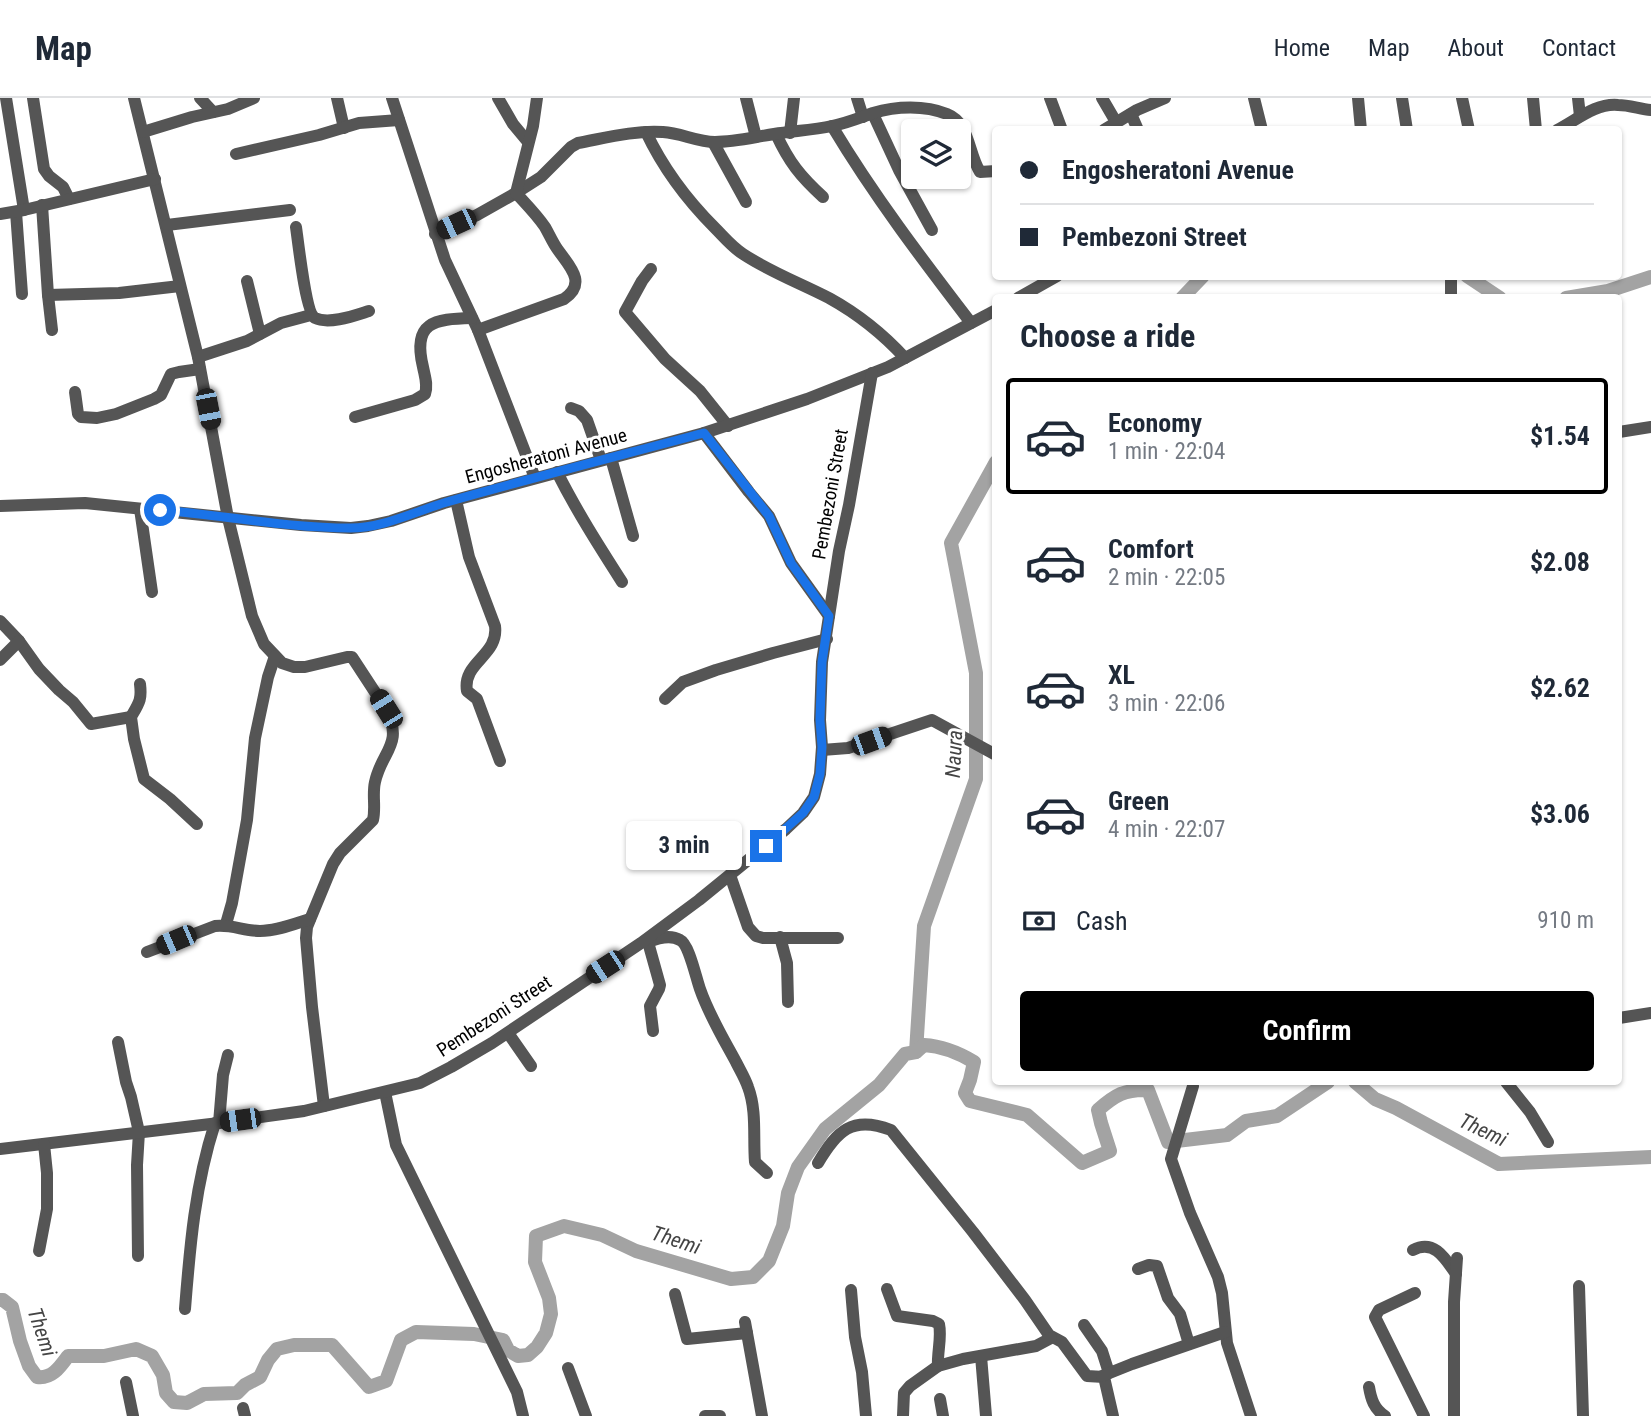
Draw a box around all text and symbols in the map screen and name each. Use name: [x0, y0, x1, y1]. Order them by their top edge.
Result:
text: Map: [35, 29, 92, 68]
text: Home: [1274, 34, 1330, 62]
text: Map: [1368, 34, 1410, 62]
text: About: [1448, 34, 1504, 62]
text: Contact: [1542, 34, 1616, 62]
map controls: [901, 119, 971, 189]
button: layers: [901, 119, 971, 189]
text: Engosheratoni Avenue: [1062, 155, 1294, 185]
car: [433, 206, 480, 242]
text: Pembezoni Street: [1062, 222, 1247, 252]
text: Choose a ride: [1020, 317, 1195, 355]
car: [194, 386, 223, 432]
icon: car: [1024, 405, 1087, 468]
text: Economy: [1108, 408, 1202, 438]
text: $1.54: [1530, 421, 1590, 451]
street label: Engosheratoni Avenue: [463, 423, 629, 489]
street label: Pembezoni Street: [807, 427, 853, 561]
text: 1 min · 22:04: [1108, 438, 1225, 465]
route start: [144, 494, 176, 526]
icon: car: [1024, 531, 1087, 594]
text: Comfort: [1108, 534, 1194, 564]
text: $2.08: [1530, 547, 1590, 577]
text: 2 min · 22:05: [1108, 564, 1225, 591]
icon: car: [1024, 657, 1087, 720]
text: XL: [1108, 660, 1135, 690]
text: $2.62: [1530, 673, 1590, 703]
car: [366, 686, 407, 732]
text: 3 min · 22:06: [1108, 690, 1225, 717]
car: [848, 724, 895, 758]
water label: Naura: [941, 730, 967, 778]
icon: car: [1024, 783, 1087, 846]
text: Green: [1108, 786, 1169, 816]
text: $3.06: [1530, 799, 1590, 829]
text: 4 min · 22:07: [1108, 816, 1225, 843]
callout: 3 min: [626, 822, 742, 870]
route end: [750, 830, 782, 862]
text: 3 min: [658, 832, 710, 859]
icon: cash: [1020, 902, 1058, 940]
text: Cash: [1076, 906, 1128, 936]
text: 910 m: [1537, 907, 1594, 934]
car: [153, 922, 200, 958]
car: [582, 947, 629, 987]
street label: Pembezoni Street: [432, 970, 556, 1062]
button: Confirm: [1020, 991, 1594, 1071]
car: [218, 1107, 263, 1133]
water label: Themi: [1455, 1109, 1511, 1152]
water label: Themi: [649, 1221, 704, 1259]
water label: Themi: [23, 1304, 62, 1360]

